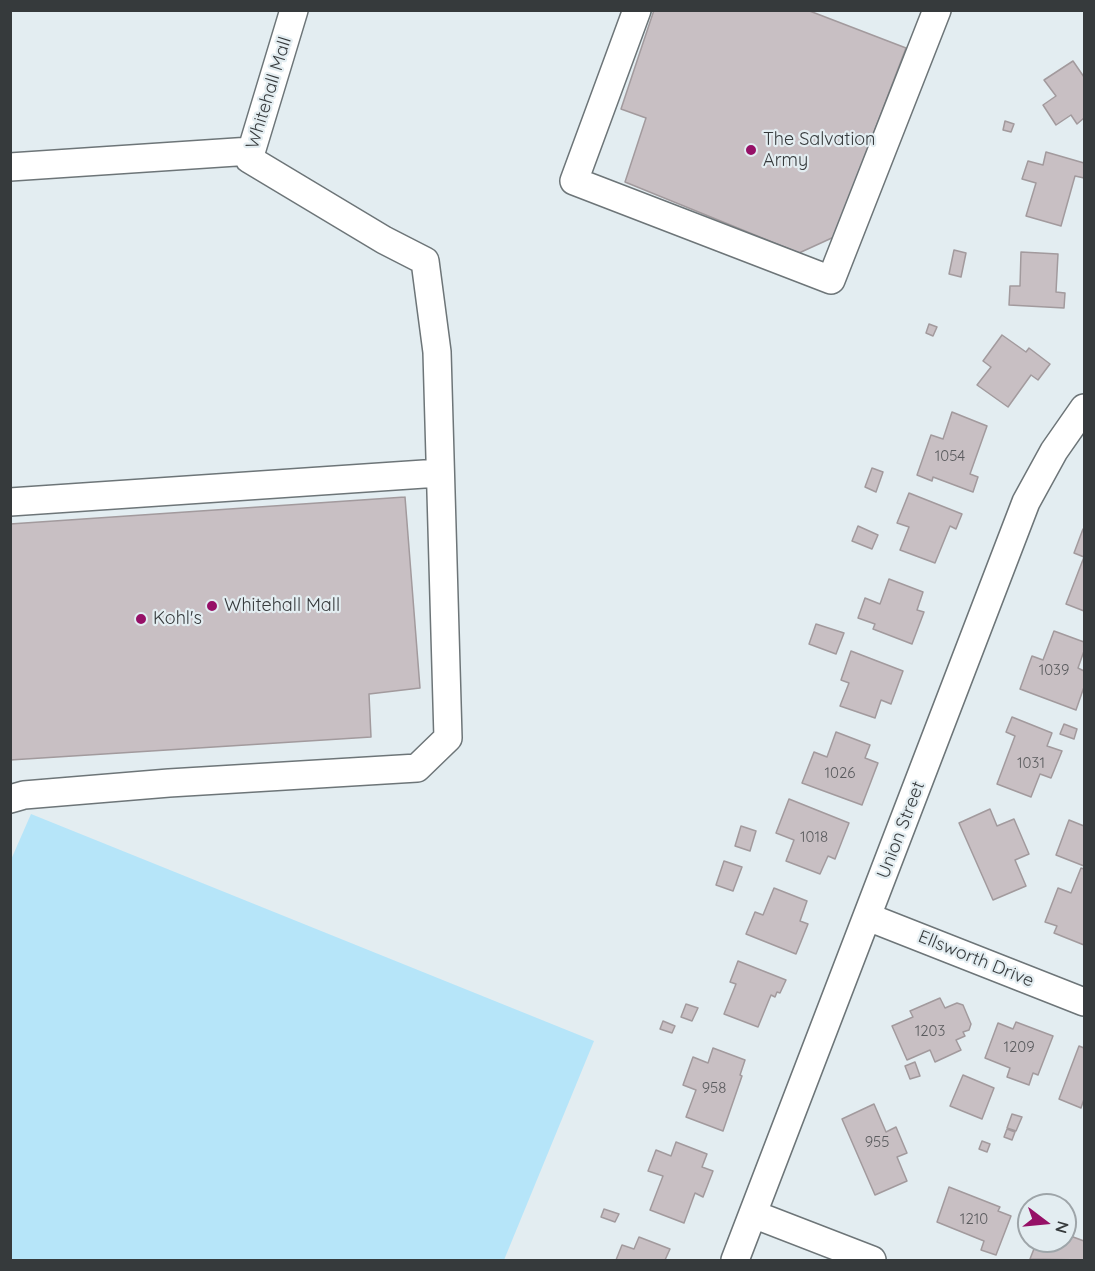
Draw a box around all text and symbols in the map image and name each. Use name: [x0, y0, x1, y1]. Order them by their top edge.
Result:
street label: Whitehall Mall: [242, 34, 296, 152]
place label: The Salvation Army: [763, 129, 876, 172]
marker: The Salvation Army: [744, 143, 758, 157]
house number: 1054: [935, 447, 965, 465]
place label: Whitehall Mall: [224, 595, 340, 617]
marker: Whitehall Mall: [205, 599, 219, 613]
place label: Kohl's: [153, 608, 202, 630]
marker: Kohl's: [134, 612, 148, 626]
house number: 1039: [1039, 661, 1069, 679]
house number: 1031: [1017, 754, 1045, 772]
house number: 1026: [825, 764, 855, 782]
street label: Union Street: [873, 778, 929, 882]
house number: 1018: [800, 828, 828, 846]
street label: Ellsworth Drive: [915, 926, 1037, 992]
house number: 1203: [915, 1022, 945, 1040]
house number: 1209: [1003, 1038, 1035, 1056]
house number: 958: [702, 1079, 726, 1097]
house number: 955: [865, 1133, 889, 1151]
north arrow: [1017, 1193, 1077, 1253]
house number: 1210: [960, 1210, 988, 1228]
text: N: [1051, 1219, 1074, 1236]

